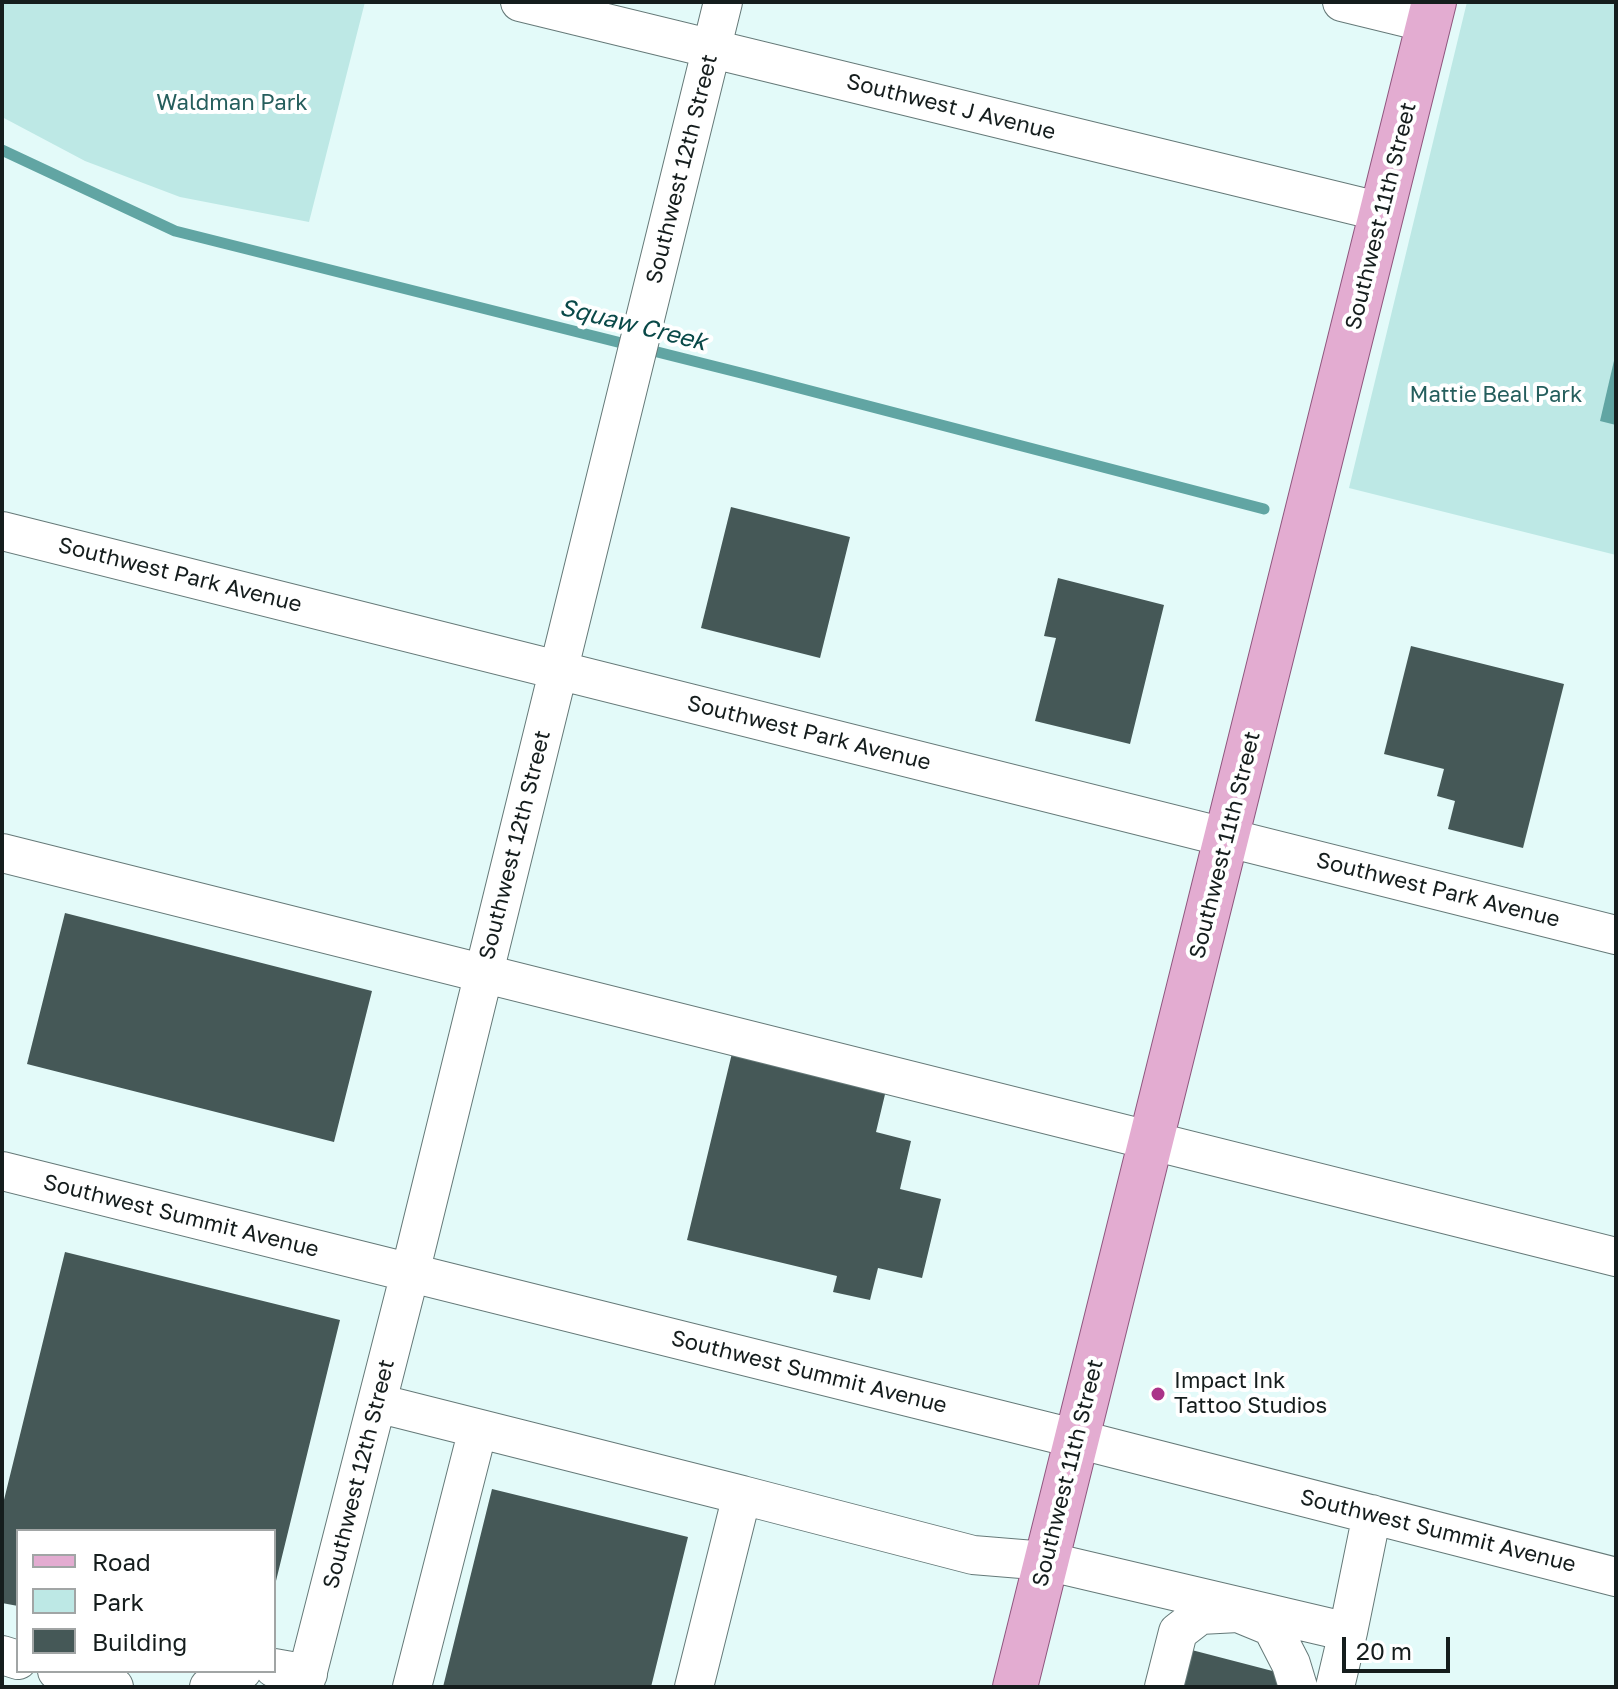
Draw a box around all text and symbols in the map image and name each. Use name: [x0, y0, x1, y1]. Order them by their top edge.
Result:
street label: Southwest 12th Street: [641, 52, 723, 286]
street label: Southwest J Avenue: [844, 68, 1058, 146]
park label: Waldman Park: [156, 90, 308, 116]
street label: Southwest 11th Street: [1340, 100, 1422, 332]
water label: Squaw Creek: [557, 293, 709, 357]
park label: Mattie Beal Park: [1410, 382, 1582, 408]
street label: Southwest Park Avenue: [56, 532, 304, 618]
street label: Southwest Park Avenue: [685, 690, 933, 776]
street label: Southwest 12th Street: [474, 728, 556, 962]
street label: Southwest 11th Street: [1184, 729, 1266, 961]
street label: Southwest Park Avenue: [1314, 847, 1562, 933]
street label: Southwest Summit Avenue: [40, 1169, 322, 1263]
street label: Southwest Summit Avenue: [668, 1325, 950, 1419]
street label: Southwest 12th Street: [318, 1357, 400, 1591]
street label: Southwest 11th Street: [1027, 1357, 1109, 1589]
place label: Impact Ink Tattoo Studios: [1174, 1368, 1327, 1420]
marker: Impact Ink Tattoo Studios: [1149, 1385, 1167, 1403]
street label: Southwest Summit Avenue: [1297, 1484, 1579, 1578]
legend: [16, 1529, 276, 1673]
text: Road: [92, 1547, 151, 1576]
text: Park: [92, 1587, 144, 1616]
scale bar: [1346, 1621, 1454, 1671]
text: Building: [92, 1627, 187, 1656]
text: 20 m: [1356, 1636, 1412, 1665]

